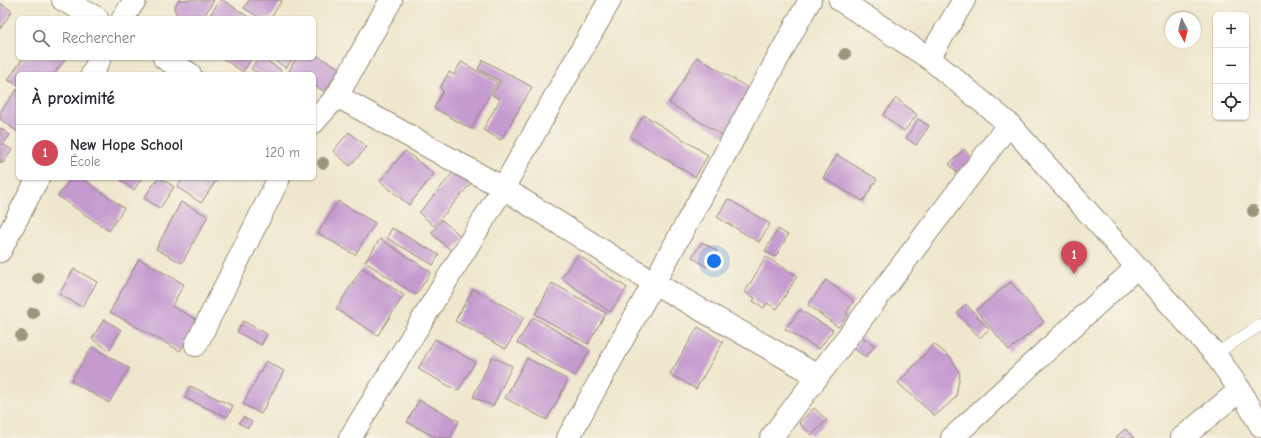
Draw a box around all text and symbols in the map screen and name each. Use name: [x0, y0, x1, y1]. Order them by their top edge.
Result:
north arrow: [1165, 12, 1201, 48]
map controls: [1213, 12, 1249, 120]
button: +: [1213, 12, 1249, 48]
search box: [16, 16, 316, 60]
icon: search: [30, 27, 52, 49]
text: Rechercher: [62, 29, 135, 47]
button: −: [1213, 48, 1249, 84]
button: locate: [1213, 84, 1249, 120]
text: À proximité: [32, 89, 115, 108]
text: New Hope School: [70, 136, 183, 154]
text: 1: [42, 145, 48, 160]
text: 120 m: [265, 145, 300, 160]
text: École: [70, 154, 100, 169]
pin: 1: [1061, 241, 1087, 274]
your location: [704, 251, 724, 271]

